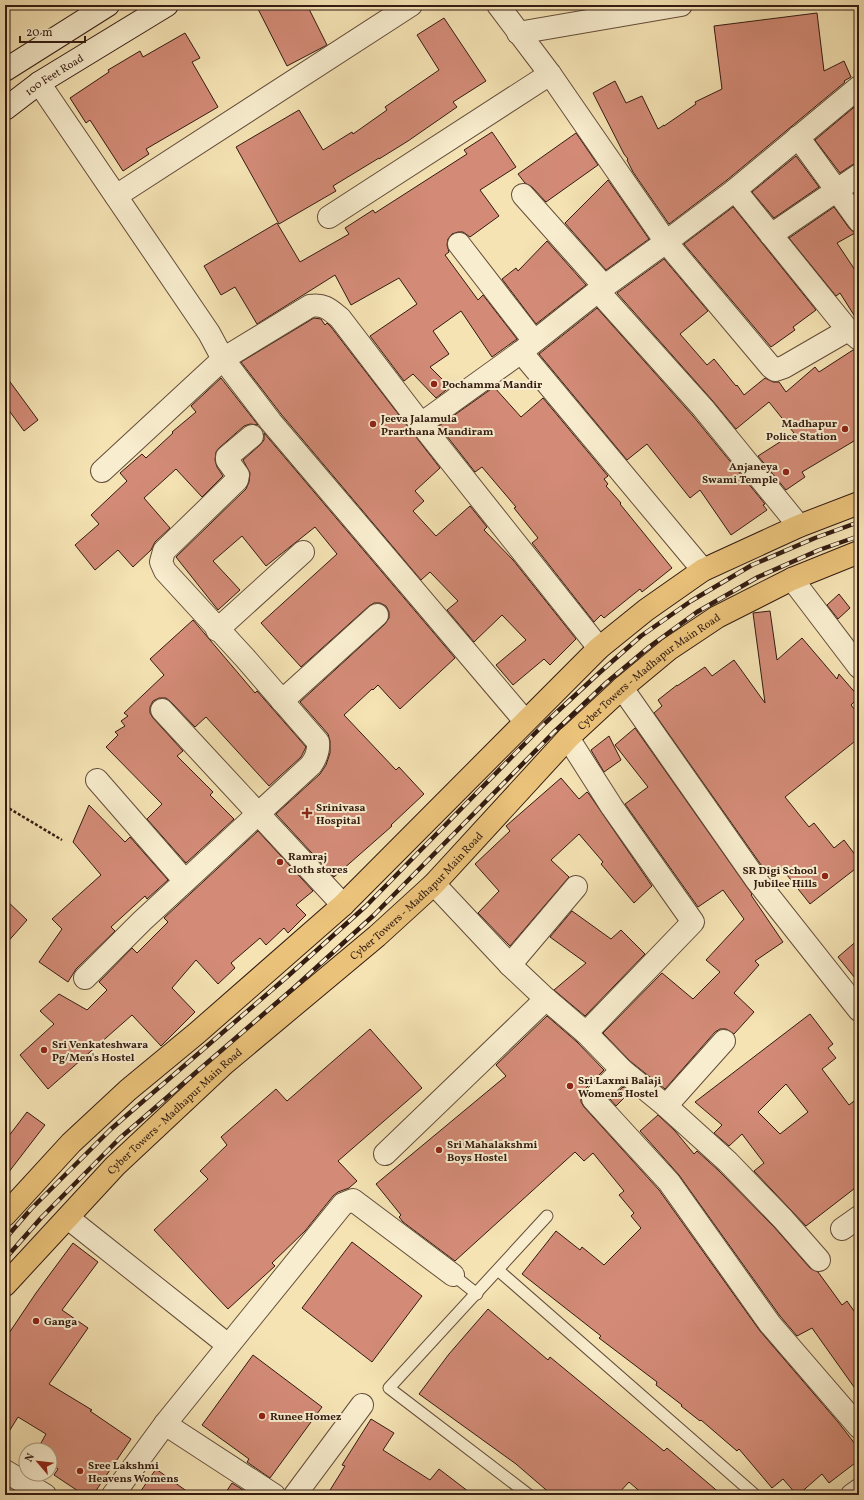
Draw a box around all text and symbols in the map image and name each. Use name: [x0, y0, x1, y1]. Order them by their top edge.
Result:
scale bar: [20, 18, 85, 44]
text: 20 m: [26, 25, 53, 41]
street label: 100 Feet Road: [22, 52, 87, 100]
place label: Pochamma Mandir: [442, 378, 543, 393]
marker: Pochamma Mandir: [429, 379, 439, 389]
place label: Jeeva Jalamula Prarthana Mandiram: [380, 412, 494, 440]
place label: Madhapur Police Station: [766, 417, 838, 445]
marker: Jeeva Jalamula Prarthana Mandiram: [368, 419, 378, 429]
marker: Madhapur Police Station: [840, 424, 850, 434]
place label: Anjaneya Swami Temple: [702, 460, 778, 488]
marker: Anjaneya Swami Temple: [781, 467, 791, 477]
street label: Cyber Towers - Madhapur Main Road: [575, 611, 724, 734]
place label: Srinivasa Hospital: [316, 801, 365, 829]
marker: Srinivasa Hospital: [301, 807, 313, 819]
street label: Cyber Towers - Madhapur Main Road: [347, 829, 487, 964]
place label: Ramraj cloth stores: [288, 850, 348, 878]
marker: Ramraj cloth stores: [275, 857, 285, 867]
place label: SR Digi School Jubilee Hills: [742, 864, 817, 892]
marker: SR Digi School Jubilee Hills: [820, 871, 830, 881]
place label: Sri Venkateshwara Pg/Men's Hostel: [52, 1038, 148, 1066]
marker: Sri Venkateshwara Pg/Men's Hostel: [39, 1045, 49, 1055]
street label: Cyber Towers - Madhapur Main Road: [105, 1046, 246, 1179]
place label: Sri Laxmi Balaji Womens Hostel: [578, 1074, 661, 1102]
marker: Sri Laxmi Balaji Womens Hostel: [565, 1081, 575, 1091]
place label: Sri Mahalakshmi Boys Hostel: [447, 1138, 538, 1166]
marker: Sri Mahalakshmi Boys Hostel: [434, 1145, 444, 1155]
place label: Ganga: [44, 1315, 77, 1330]
marker: Ganga: [31, 1316, 41, 1326]
place label: Runee Homez: [270, 1410, 342, 1425]
marker: Runee Homez: [257, 1411, 267, 1421]
north arrow: [18, 1442, 58, 1482]
text: N: [22, 1451, 39, 1465]
place label: Sree Lakshmi Heavens Womens: [88, 1459, 179, 1487]
marker: Sree Lakshmi Heavens Womens: [75, 1466, 85, 1476]

